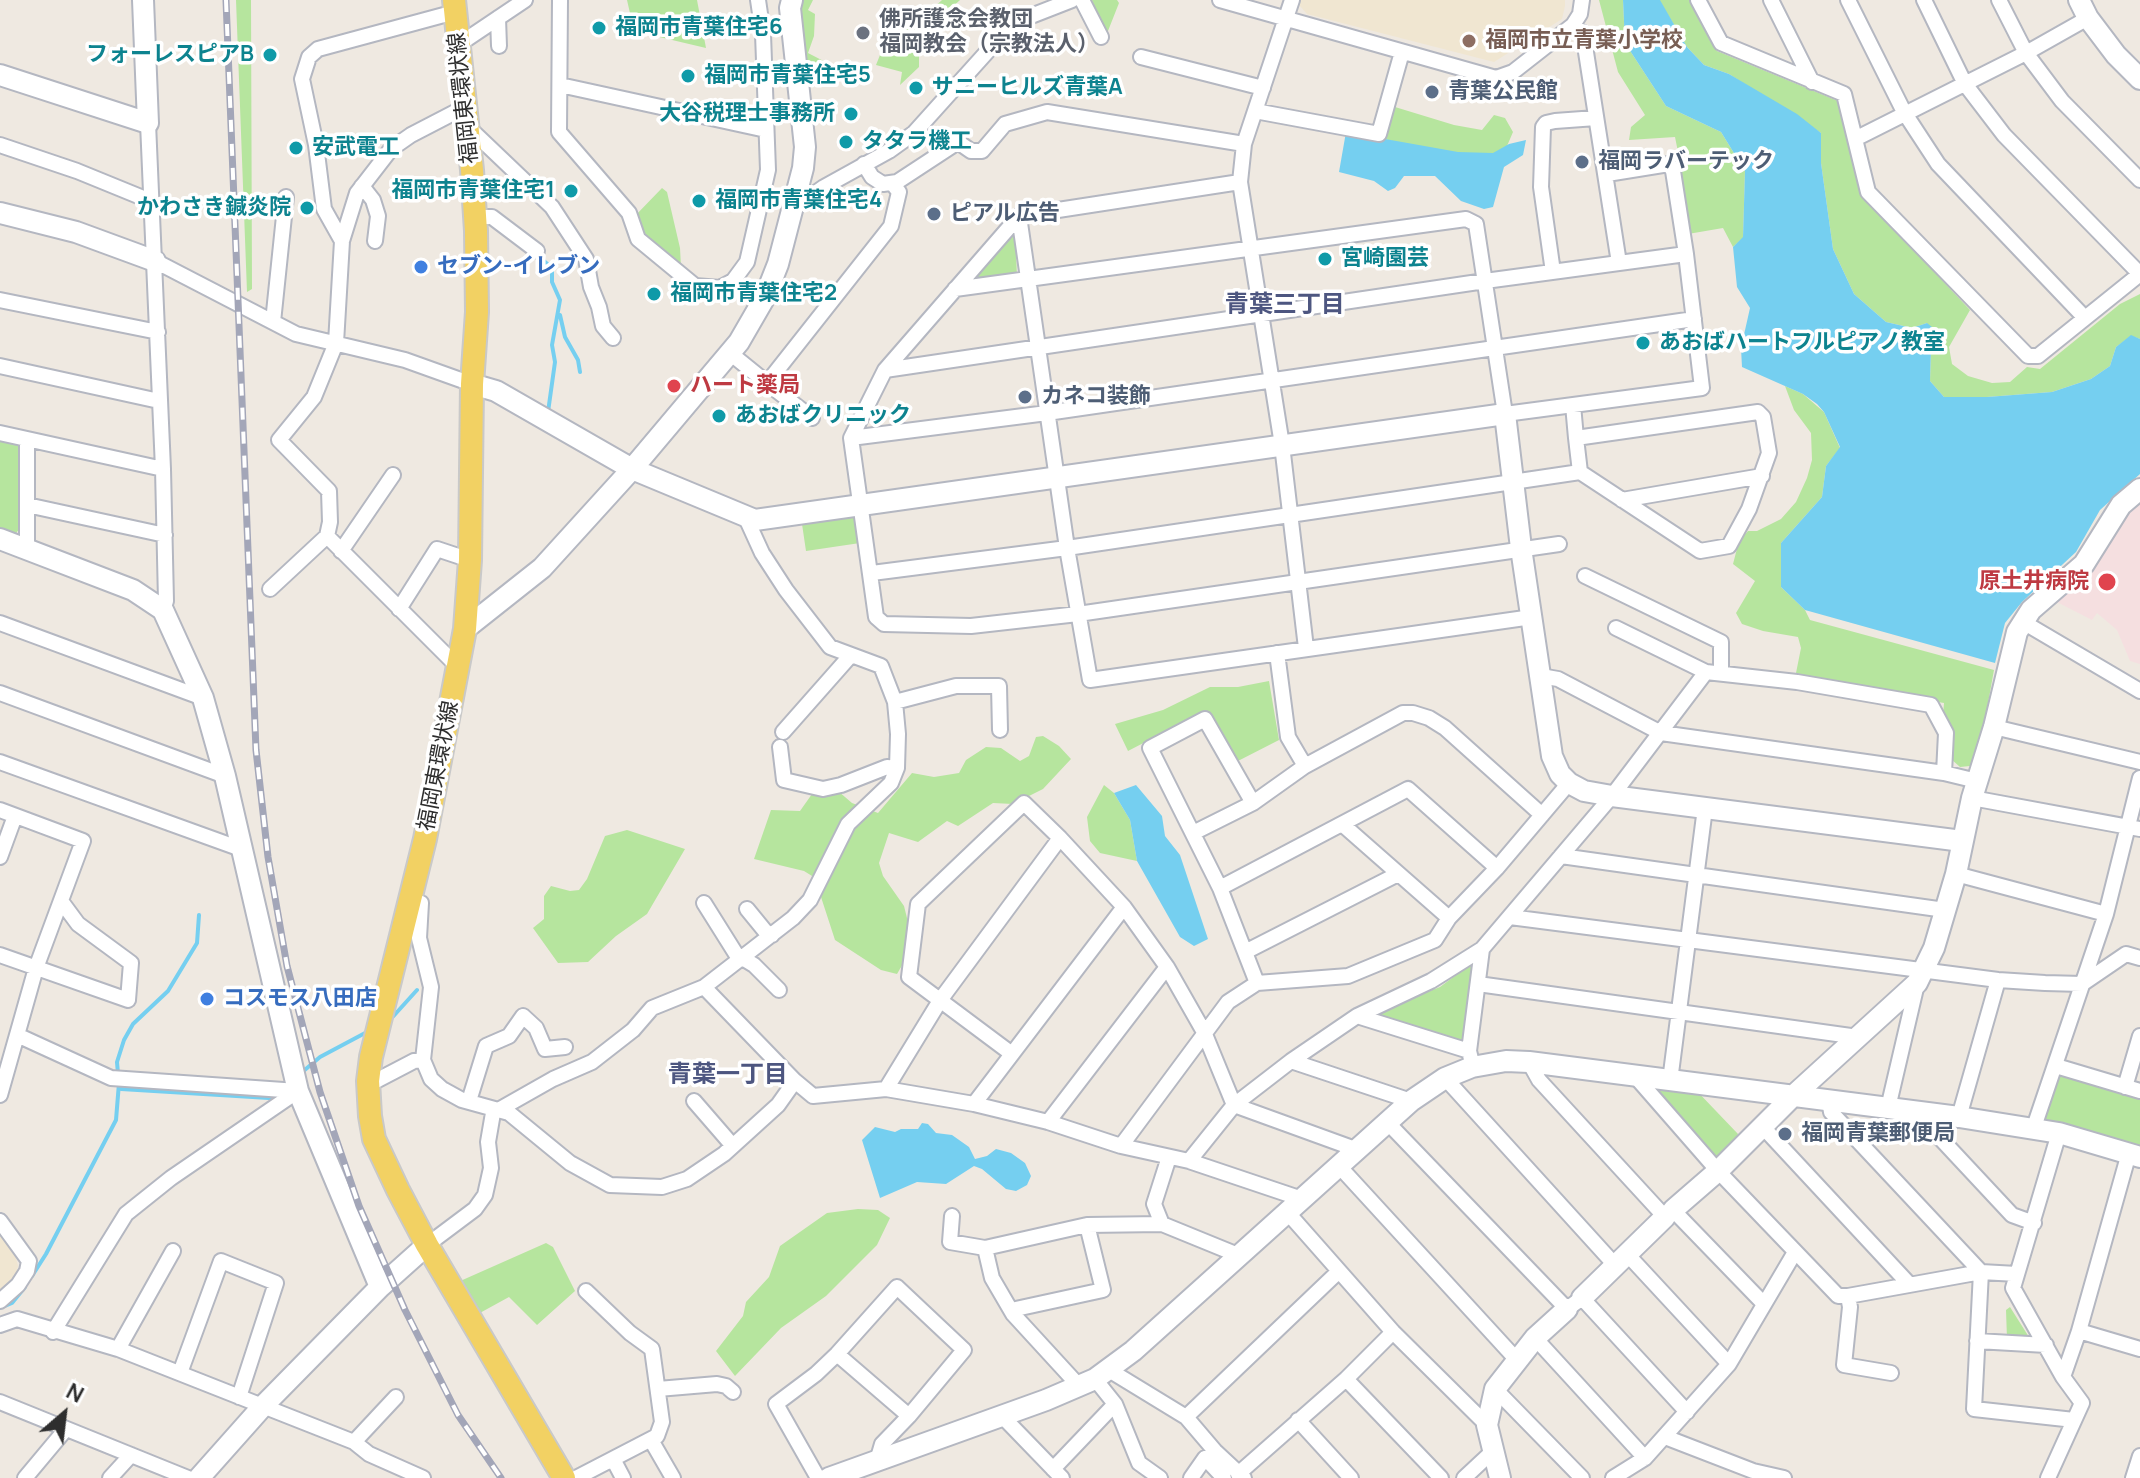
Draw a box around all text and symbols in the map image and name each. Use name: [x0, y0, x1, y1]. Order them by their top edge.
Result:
place label: 佛所護念会教団 福岡教会（宗教法人）: [879, 7, 1099, 58]
place label: 福岡市青葉住宅6: [615, 15, 783, 41]
marker: 福岡市青葉住宅6: [590, 19, 608, 37]
marker: 佛所護念会教団 福岡教会（宗教法人）: [854, 24, 872, 42]
place label: 福岡市立青葉小学校: [1485, 28, 1683, 54]
street label: 福岡東環状線: [444, 31, 484, 165]
marker: 福岡市立青葉小学校: [1460, 32, 1478, 50]
place label: フォーレスピアB: [86, 42, 254, 68]
marker: フォーレスピアB: [261, 46, 279, 64]
place label: 福岡市青葉住宅5: [704, 63, 871, 89]
marker: 福岡市青葉住宅5: [679, 67, 697, 85]
place label: サニーヒルズ青葉A: [932, 75, 1123, 101]
marker: サニーヒルズ青葉A: [907, 79, 925, 97]
place label: 青葉公民館: [1448, 79, 1558, 105]
marker: 青葉公民館: [1423, 83, 1441, 101]
place label: 大谷税理士事務所: [659, 101, 835, 127]
marker: 大谷税理士事務所: [842, 105, 860, 123]
place label: タタラ機工: [862, 129, 972, 155]
marker: タタラ機工: [837, 133, 855, 151]
place label: 安武電工: [312, 135, 400, 161]
marker: 安武電工: [287, 139, 305, 157]
place label: 福岡ラバーテック: [1598, 149, 1774, 175]
marker: 福岡ラバーテック: [1573, 153, 1591, 171]
place label: 福岡市青葉住宅1: [391, 178, 555, 204]
marker: 福岡市青葉住宅1: [562, 182, 580, 200]
place label: 福岡市青葉住宅4: [715, 188, 882, 214]
marker: 福岡市青葉住宅4: [690, 192, 708, 210]
place label: かわさき鍼炎院: [137, 195, 291, 221]
marker: かわさき鍼炎院: [298, 199, 316, 217]
place label: ピアル広告: [950, 201, 1060, 227]
marker: ピアル広告: [925, 205, 943, 223]
place label: 宮崎園芸: [1341, 246, 1429, 272]
marker: 宮崎園芸: [1316, 250, 1334, 268]
place label: セブン-イレブン: [437, 254, 600, 280]
marker: セブン-イレブン: [412, 258, 430, 276]
place label: 福岡市青葉住宅2: [670, 281, 837, 307]
marker: 福岡市青葉住宅2: [645, 285, 663, 303]
district label: 青葉三丁目: [1225, 291, 1345, 319]
place label: あおばハートフルピアノ教室: [1659, 330, 1945, 356]
marker: あおばハートフルピアノ教室: [1634, 334, 1652, 352]
place label: ハート薬局: [690, 373, 800, 399]
marker: ハート薬局: [665, 377, 683, 395]
place label: カネコ装飾: [1041, 384, 1151, 410]
marker: カネコ装飾: [1016, 388, 1034, 406]
place label: あおばクリニック: [735, 403, 911, 429]
marker: あおばクリニック: [710, 407, 728, 425]
place label: 原土井病院: [1979, 569, 2089, 595]
marker: 原土井病院: [2096, 571, 2118, 593]
street label: 福岡東環状線: [413, 699, 465, 833]
place label: コスモス八田店: [223, 986, 377, 1012]
marker: コスモス八田店: [198, 990, 216, 1008]
district label: 青葉一丁目: [668, 1061, 788, 1089]
place label: 福岡青葉郵便局: [1801, 1121, 1955, 1147]
marker: 福岡青葉郵便局: [1776, 1125, 1794, 1143]
north arrow: [24, 1374, 104, 1454]
text: N: [61, 1376, 89, 1410]

